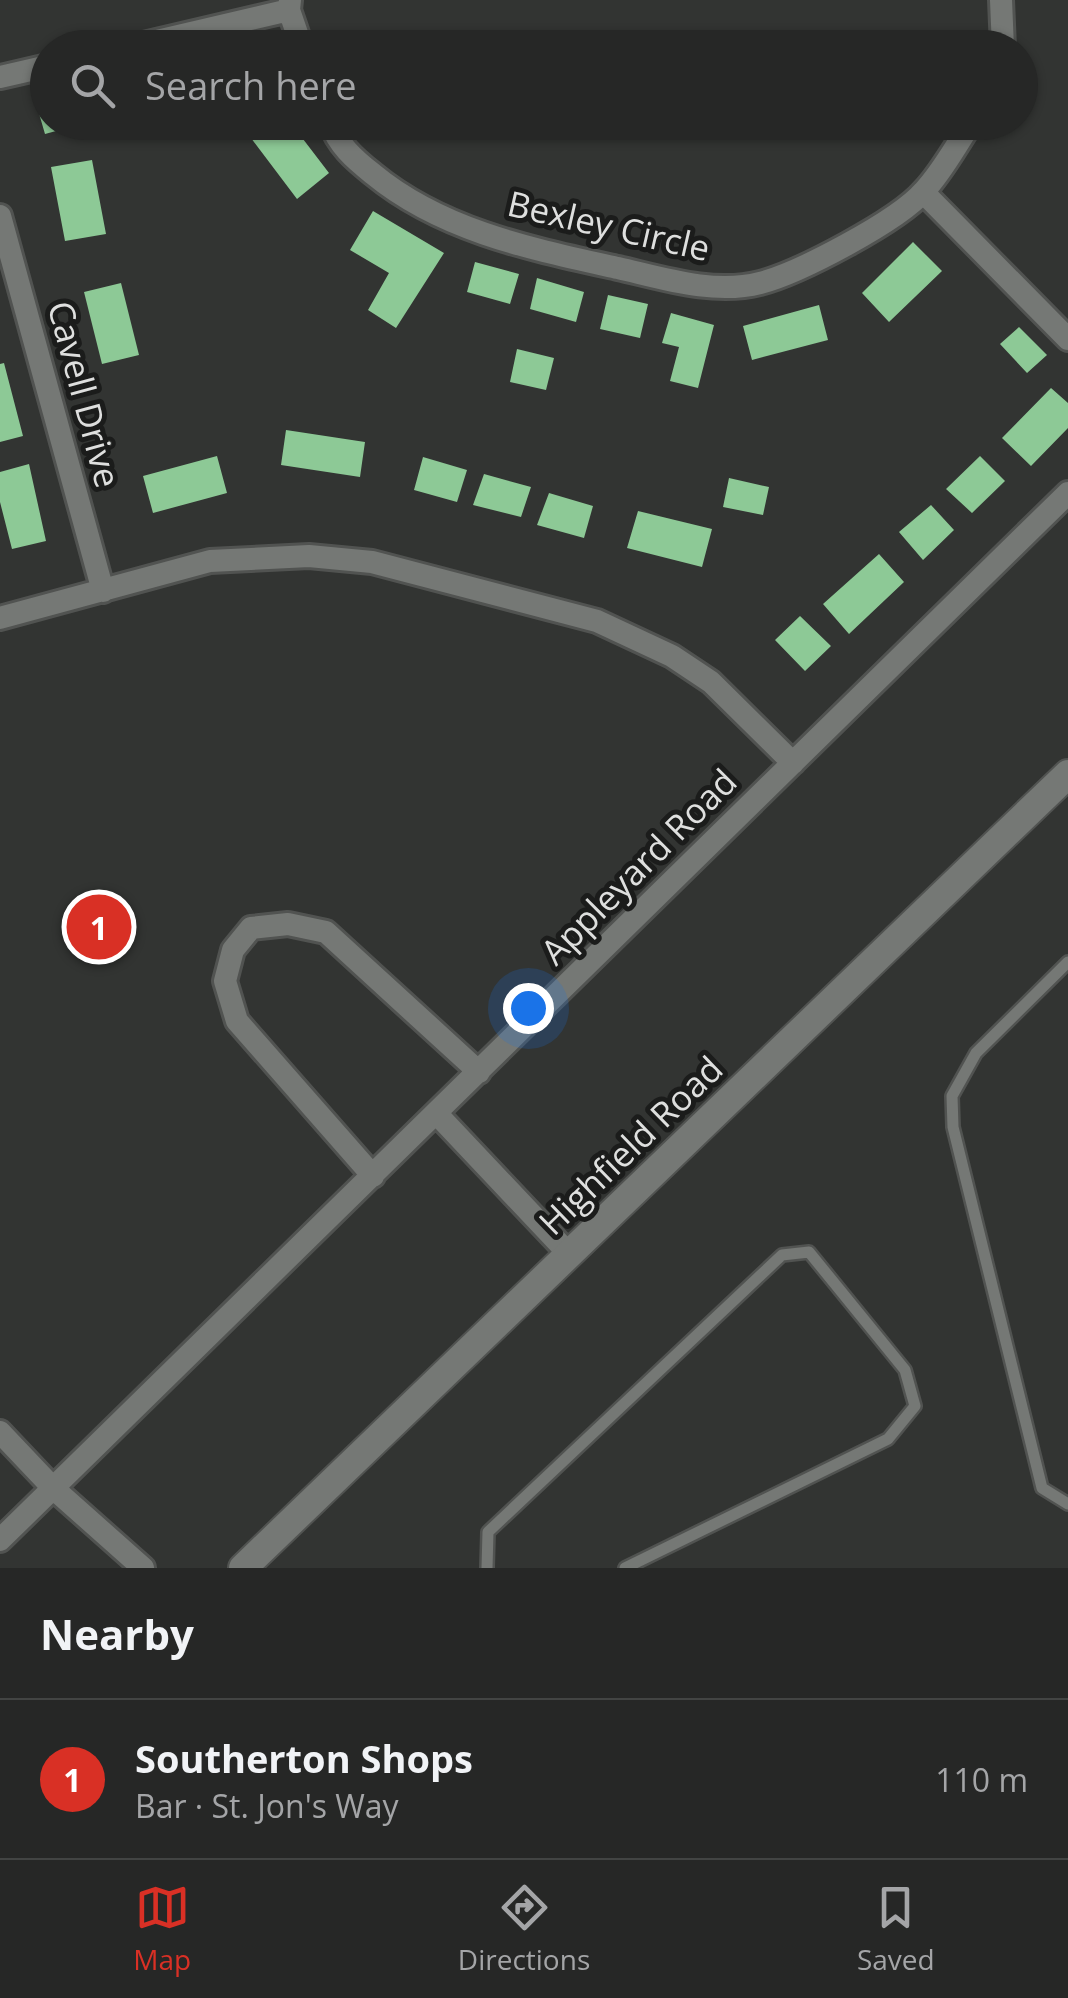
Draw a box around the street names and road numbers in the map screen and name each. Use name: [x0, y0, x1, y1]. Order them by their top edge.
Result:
street label: Bexley Circle: [503, 179, 715, 271]
street label: Cavell Drive: [38, 296, 132, 492]
street label: Appleyard Road: [530, 758, 746, 974]
street label: Highfield Road: [528, 1045, 732, 1245]

